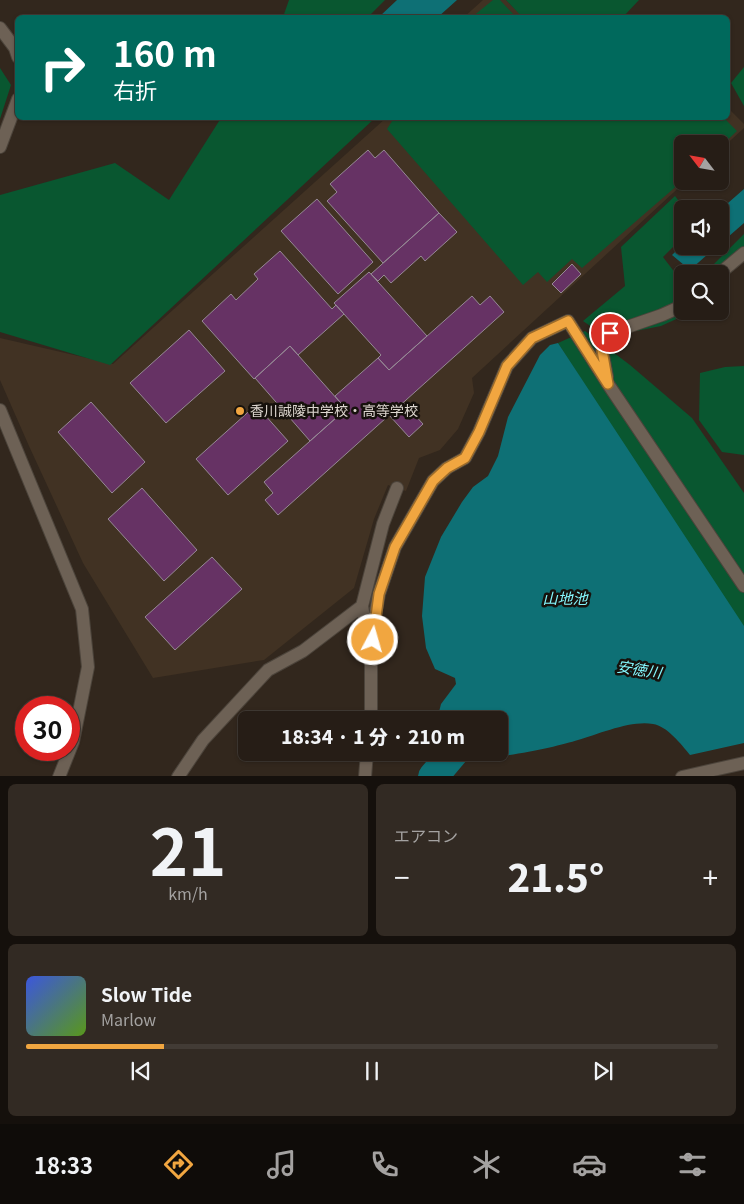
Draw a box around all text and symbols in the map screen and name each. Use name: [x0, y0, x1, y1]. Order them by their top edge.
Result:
text: 160 m: [113, 26, 217, 77]
icon: right: [30, 35, 95, 100]
text: 右折: [113, 73, 157, 105]
north arrow: [674, 135, 729, 190]
map controls: [674, 135, 729, 320]
button: sound: [674, 200, 729, 255]
button: search: [674, 265, 729, 320]
pin: [589, 312, 631, 354]
icon: arrive: [596, 319, 624, 347]
place label: 香川誠陵中学校・高等学校: [250, 400, 418, 420]
marker: 香川誠陵中学校・高等学校: [234, 405, 246, 417]
water label: 山地池: [542, 587, 589, 608]
position arrow: [346, 613, 398, 665]
water label: 安徳川: [615, 655, 665, 683]
speed limit sign: 30: [15, 696, 80, 761]
text: 18:34 · 1 分 · 210 m: [281, 722, 465, 749]
text: 21: [150, 801, 226, 895]
text: エアコン: [394, 823, 458, 847]
text: 21.5°: [508, 848, 604, 903]
text: −: [394, 856, 410, 896]
text: +: [702, 856, 718, 896]
text: km/h: [168, 881, 208, 905]
text: Slow Tide: [101, 980, 192, 1007]
text: Marlow: [101, 1007, 156, 1031]
icon: previous: [127, 1057, 155, 1085]
icon: pause: [358, 1057, 386, 1085]
icon: next: [589, 1057, 617, 1085]
icon: directions: [161, 1147, 196, 1182]
icon: music: [264, 1147, 299, 1182]
icon: phone: [367, 1147, 402, 1182]
icon: climate: [469, 1147, 504, 1182]
icon: car: [572, 1147, 607, 1182]
icon: filters: [675, 1147, 710, 1182]
text: 18:33: [34, 1148, 93, 1180]

